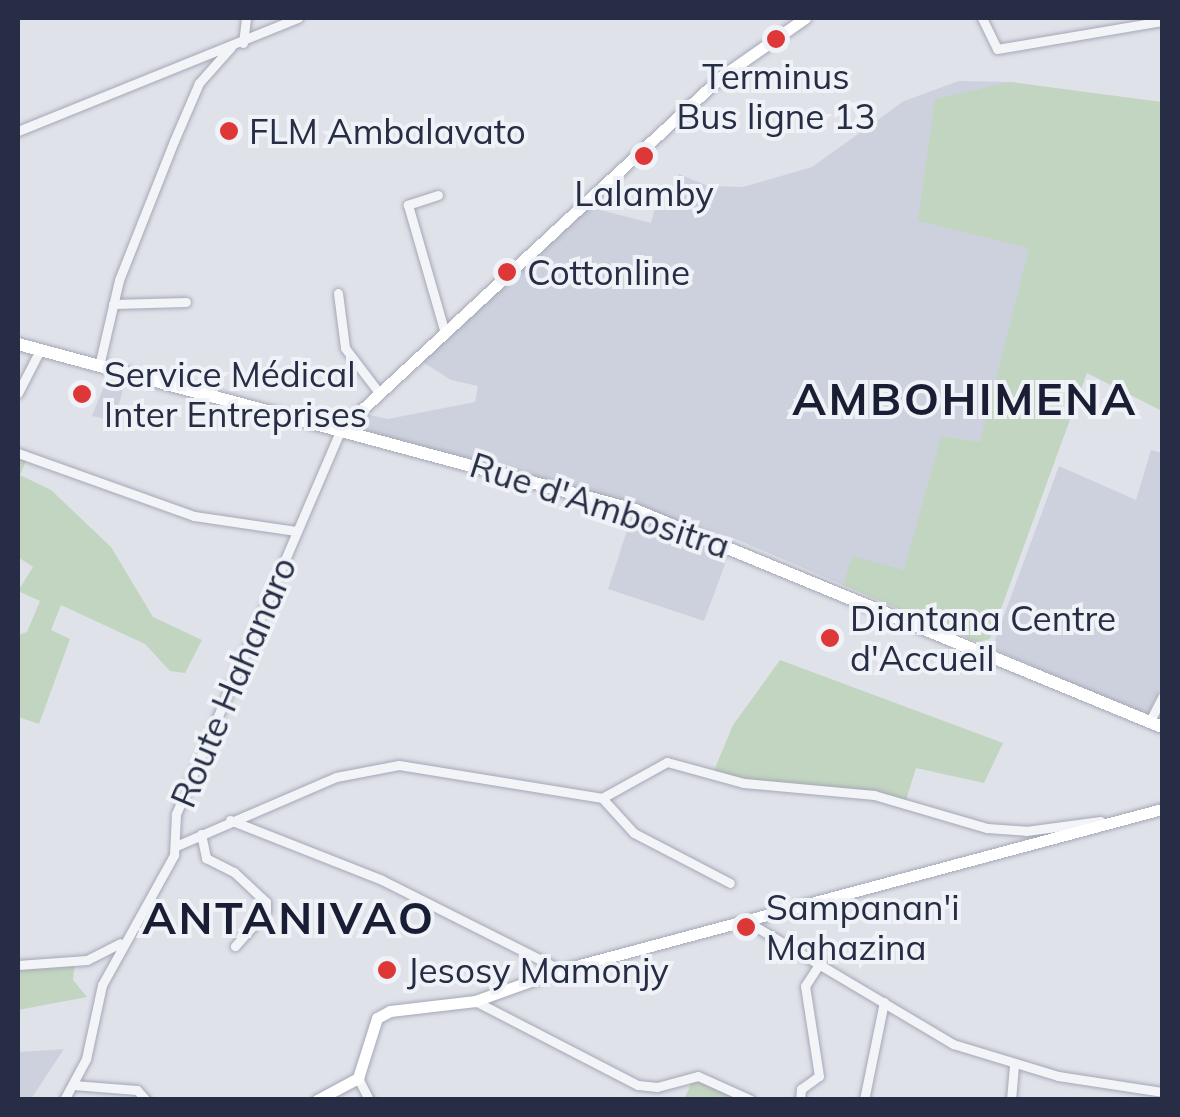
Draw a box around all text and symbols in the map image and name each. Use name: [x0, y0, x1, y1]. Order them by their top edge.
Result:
marker: Terminus Bus ligne 13: [765, 28, 787, 50]
place label: Terminus Bus ligne 13: [677, 55, 875, 137]
place label: FLM Ambalavato: [249, 110, 526, 152]
marker: FLM Ambalavato: [218, 120, 240, 142]
marker: Lalamby: [633, 145, 655, 167]
place label: Lalamby: [574, 172, 714, 214]
place label: Cottonline: [527, 251, 690, 293]
marker: Cottonline: [496, 261, 518, 283]
place label: Service Médical Inter Entreprises: [104, 353, 367, 435]
district label: AMBOHIMENA: [792, 372, 1138, 426]
marker: Service Médical Inter Entreprises: [69, 381, 95, 407]
street label: Rue d'Ambositra: [465, 443, 735, 567]
street label: Route Hahanaro: [161, 551, 305, 813]
place label: Diantana Centre d'Accueil: [850, 597, 1116, 679]
marker: Diantana Centre d'Accueil: [819, 627, 841, 649]
place label: Sampanan'i Mahazina: [766, 886, 960, 968]
district label: ANTANIVAO: [142, 891, 436, 945]
marker: Sampanan'i Mahazina: [735, 916, 757, 938]
place label: Jesosy Mamonjy: [407, 949, 669, 991]
marker: Jesosy Mamonjy: [376, 959, 398, 981]

